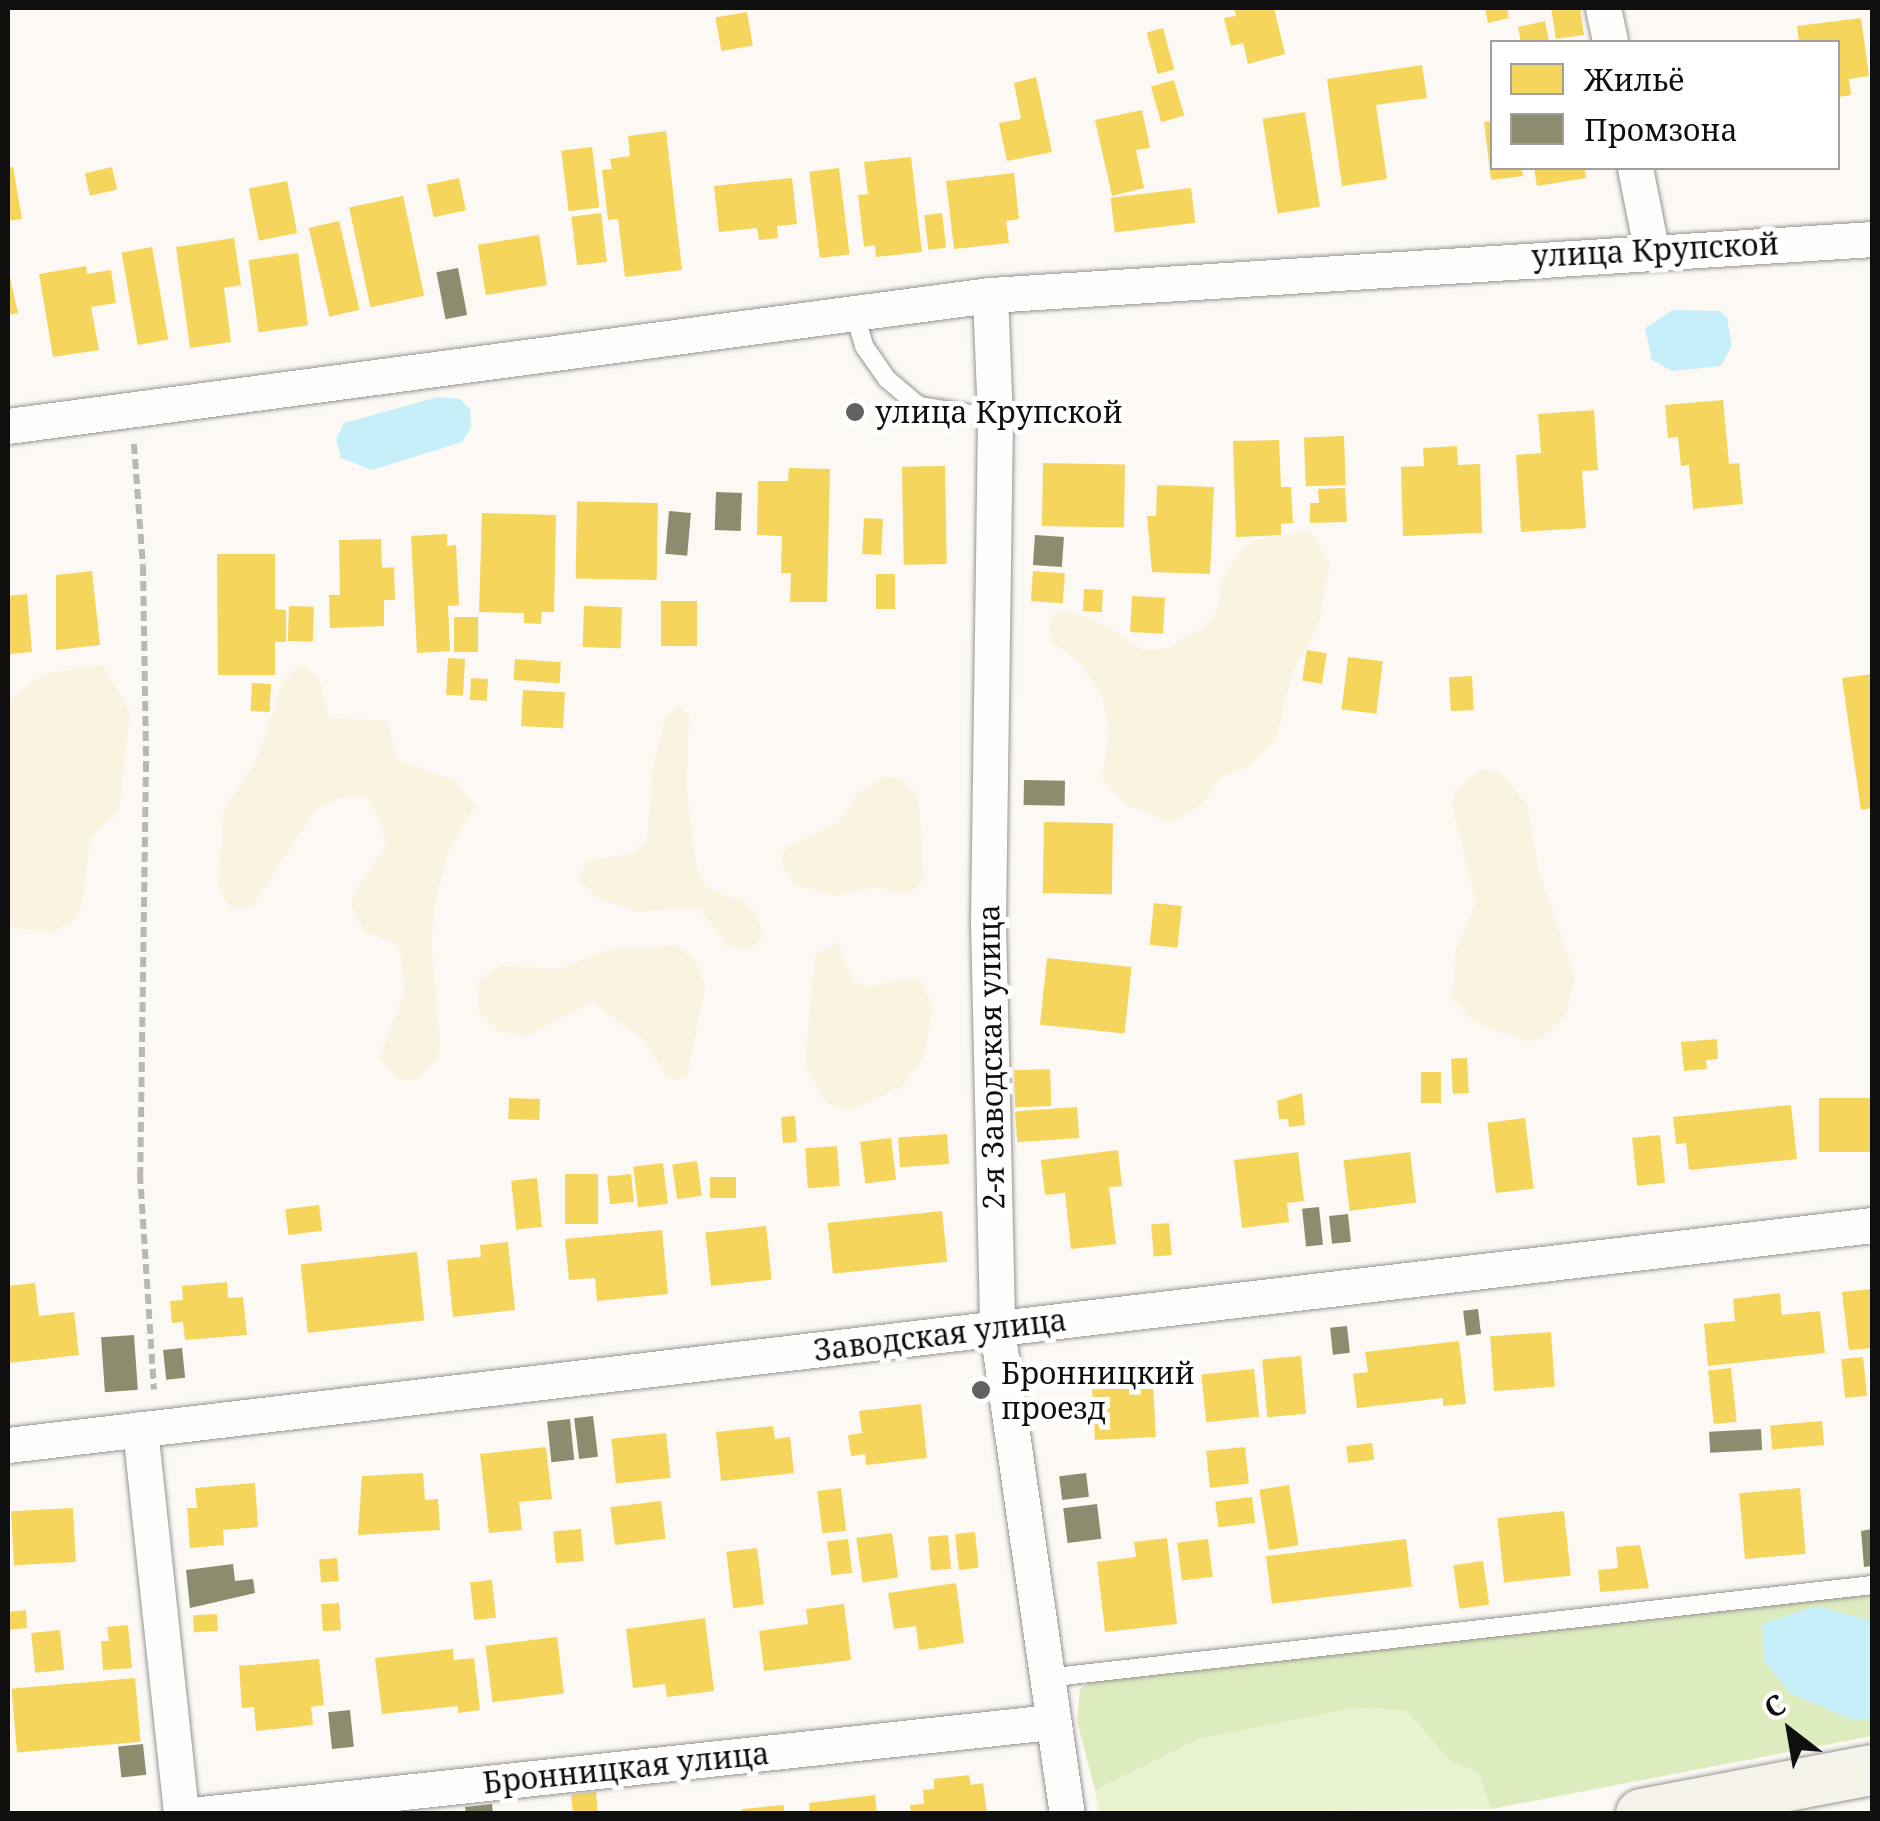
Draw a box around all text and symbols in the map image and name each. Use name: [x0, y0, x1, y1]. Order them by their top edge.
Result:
legend: [1490, 40, 1840, 170]
text: Жильё: [1584, 59, 1684, 100]
text: Промзона: [1584, 109, 1738, 150]
street label: улица Крупской: [1530, 226, 1780, 274]
place label: улица Крупской: [875, 394, 1123, 430]
marker: улица Крупской: [844, 401, 866, 423]
street label: 2-я Заводская улица: [970, 904, 1012, 1210]
street label: Заводская улица: [811, 1302, 1069, 1368]
place label: Бронницкий проезд: [1001, 1355, 1195, 1426]
marker: Бронницкий проезд: [970, 1379, 992, 1401]
north arrow: [1740, 1681, 1840, 1781]
text: С: [1757, 1684, 1792, 1726]
street label: Бронницкая улица: [481, 1735, 771, 1801]

